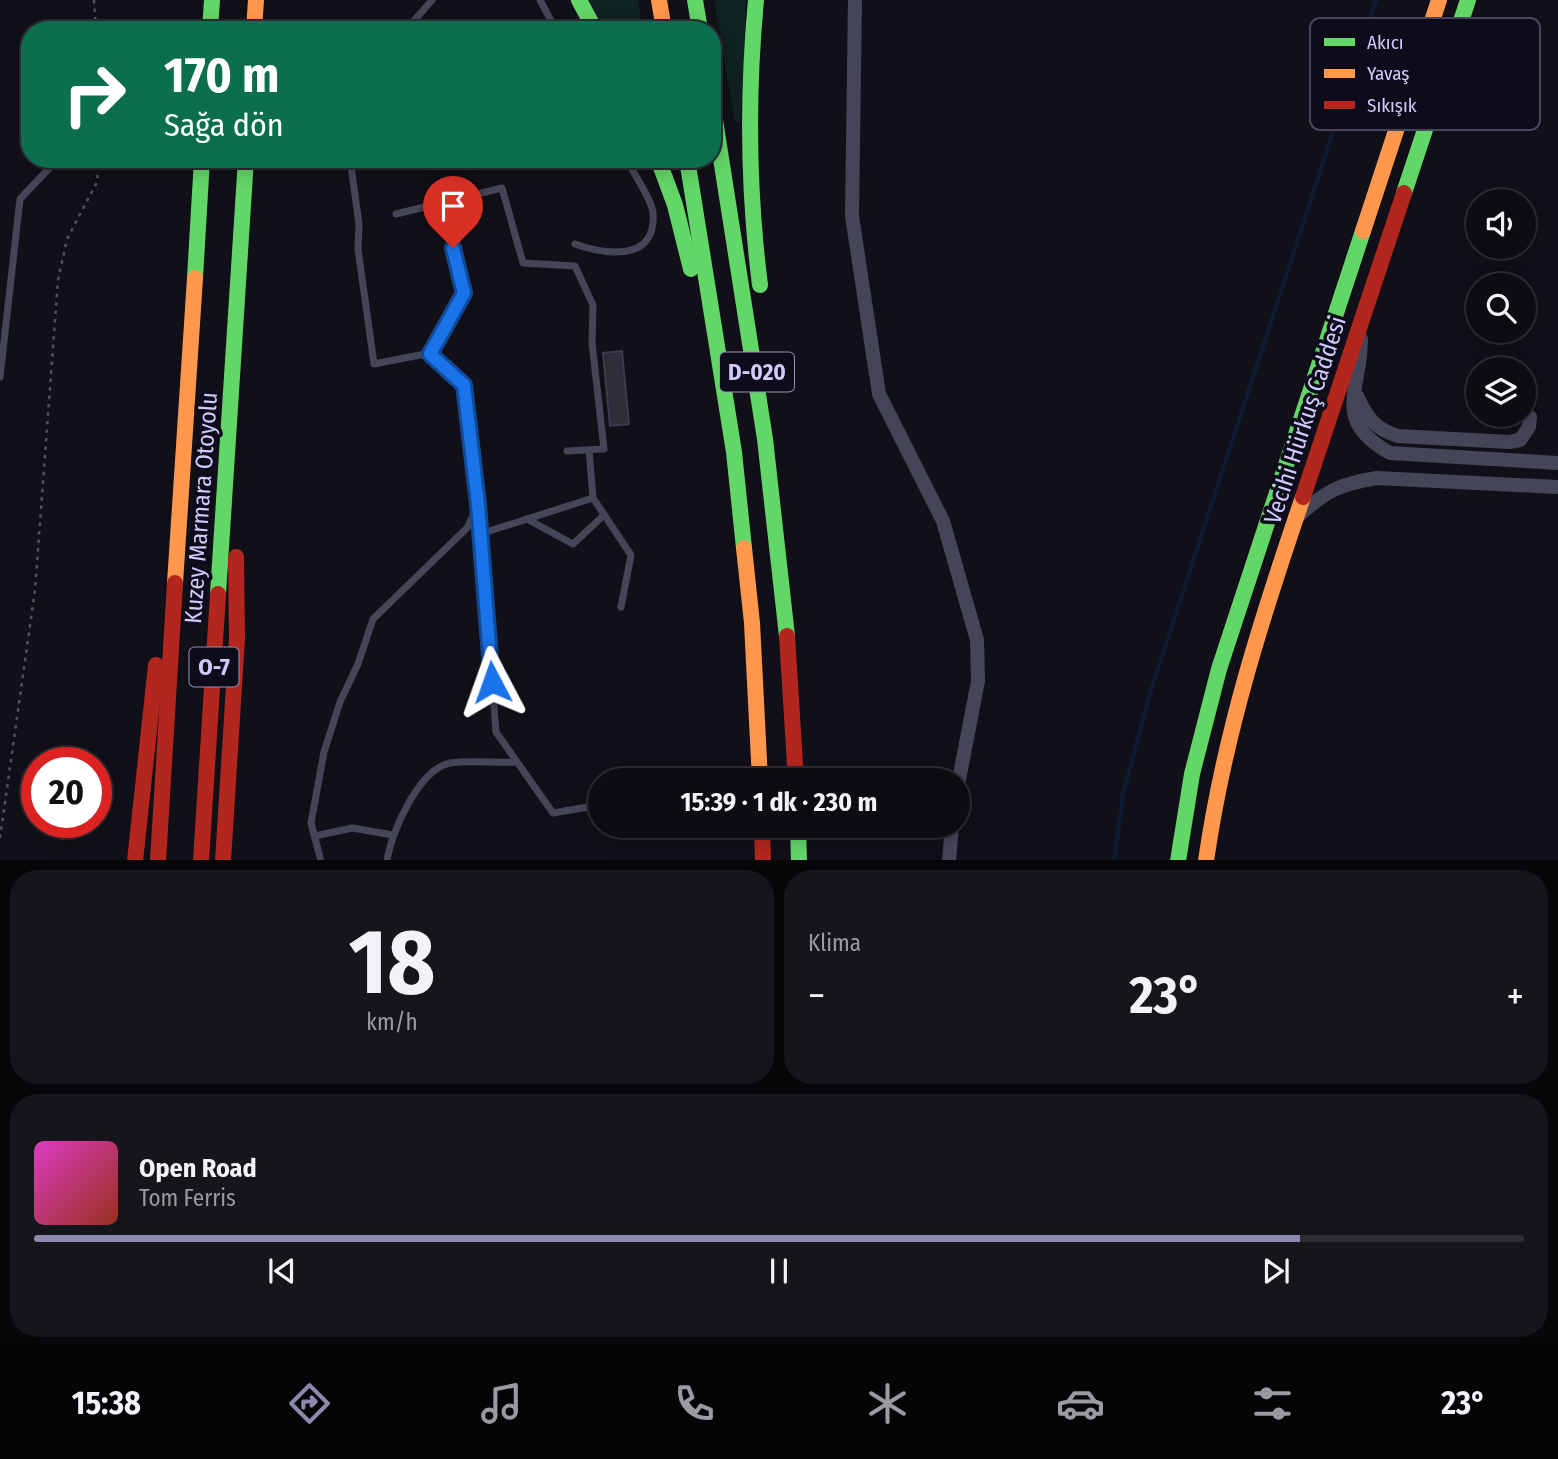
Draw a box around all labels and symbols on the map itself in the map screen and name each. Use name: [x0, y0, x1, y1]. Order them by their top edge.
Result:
legend: [1310, 18, 1540, 130]
text: Akıcı: [1367, 31, 1404, 54]
text: Yavaş: [1367, 62, 1409, 85]
text: Sıkışık: [1367, 94, 1417, 117]
pin: [423, 176, 483, 248]
street label: Vecihi Hürkuş Caddesi: [1258, 313, 1352, 527]
road number: D-020: [720, 352, 794, 392]
street label: Kuzey Marmara Otoyolu: [179, 391, 223, 625]
position arrow: [455, 645, 529, 719]
road number: O-7: [190, 648, 238, 687]
speed limit sign: 20: [21, 747, 112, 838]

